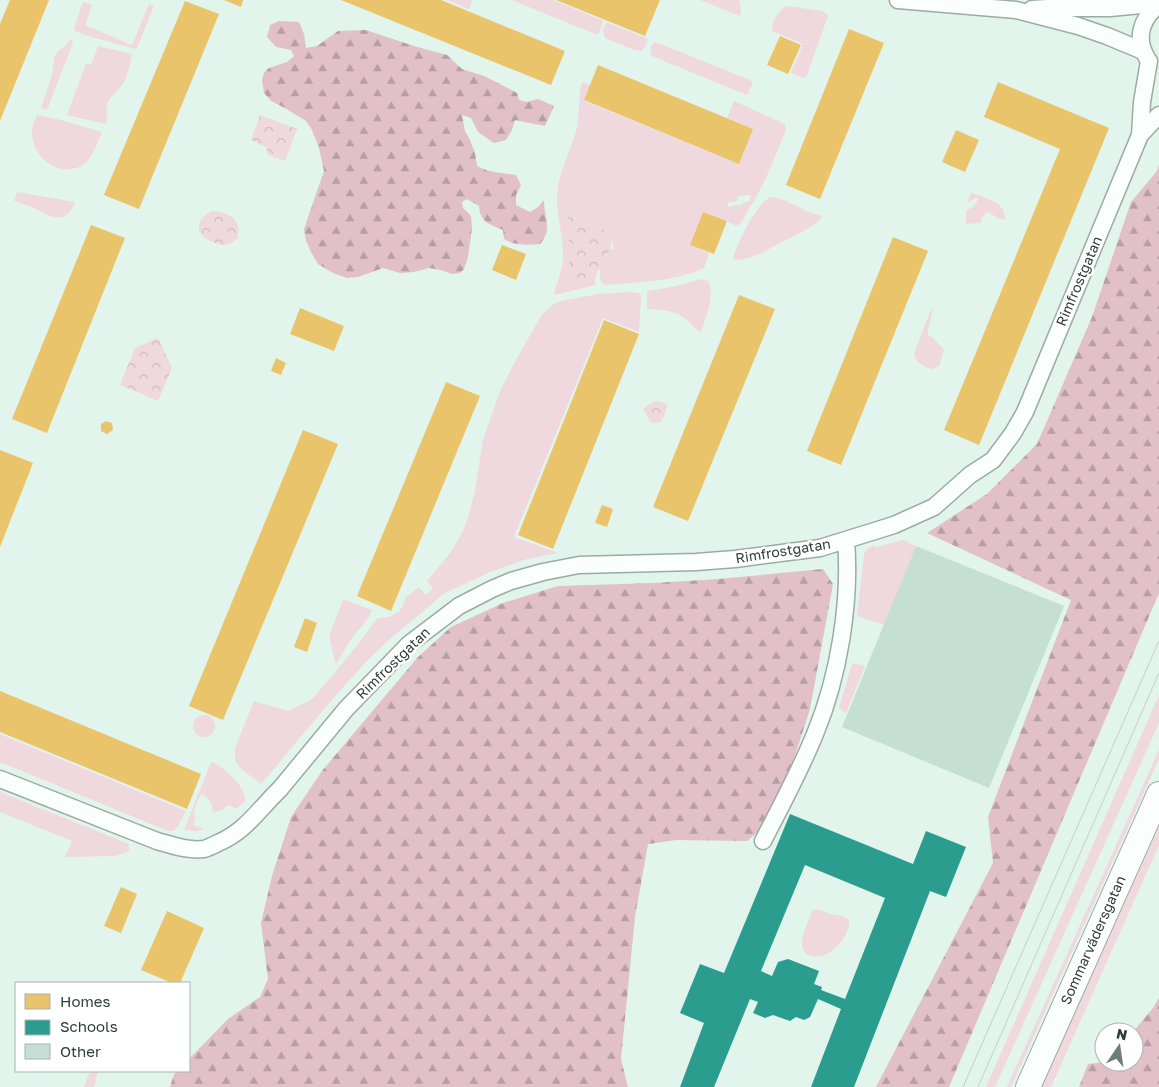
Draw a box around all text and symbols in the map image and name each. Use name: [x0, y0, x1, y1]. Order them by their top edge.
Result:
street label: Rimfrostgatan: [1052, 233, 1105, 328]
street label: Rimfrostgatan: [734, 535, 832, 566]
street label: Rimfrostgatan: [352, 623, 433, 702]
street label: Sommarvädersgatan: [1056, 873, 1129, 1007]
legend: [15, 982, 190, 1072]
text: Homes: [60, 992, 110, 1010]
text: Schools: [60, 1017, 118, 1035]
north arrow: [1094, 1022, 1144, 1072]
text: N: [1115, 1024, 1129, 1043]
text: Other: [60, 1042, 101, 1060]

